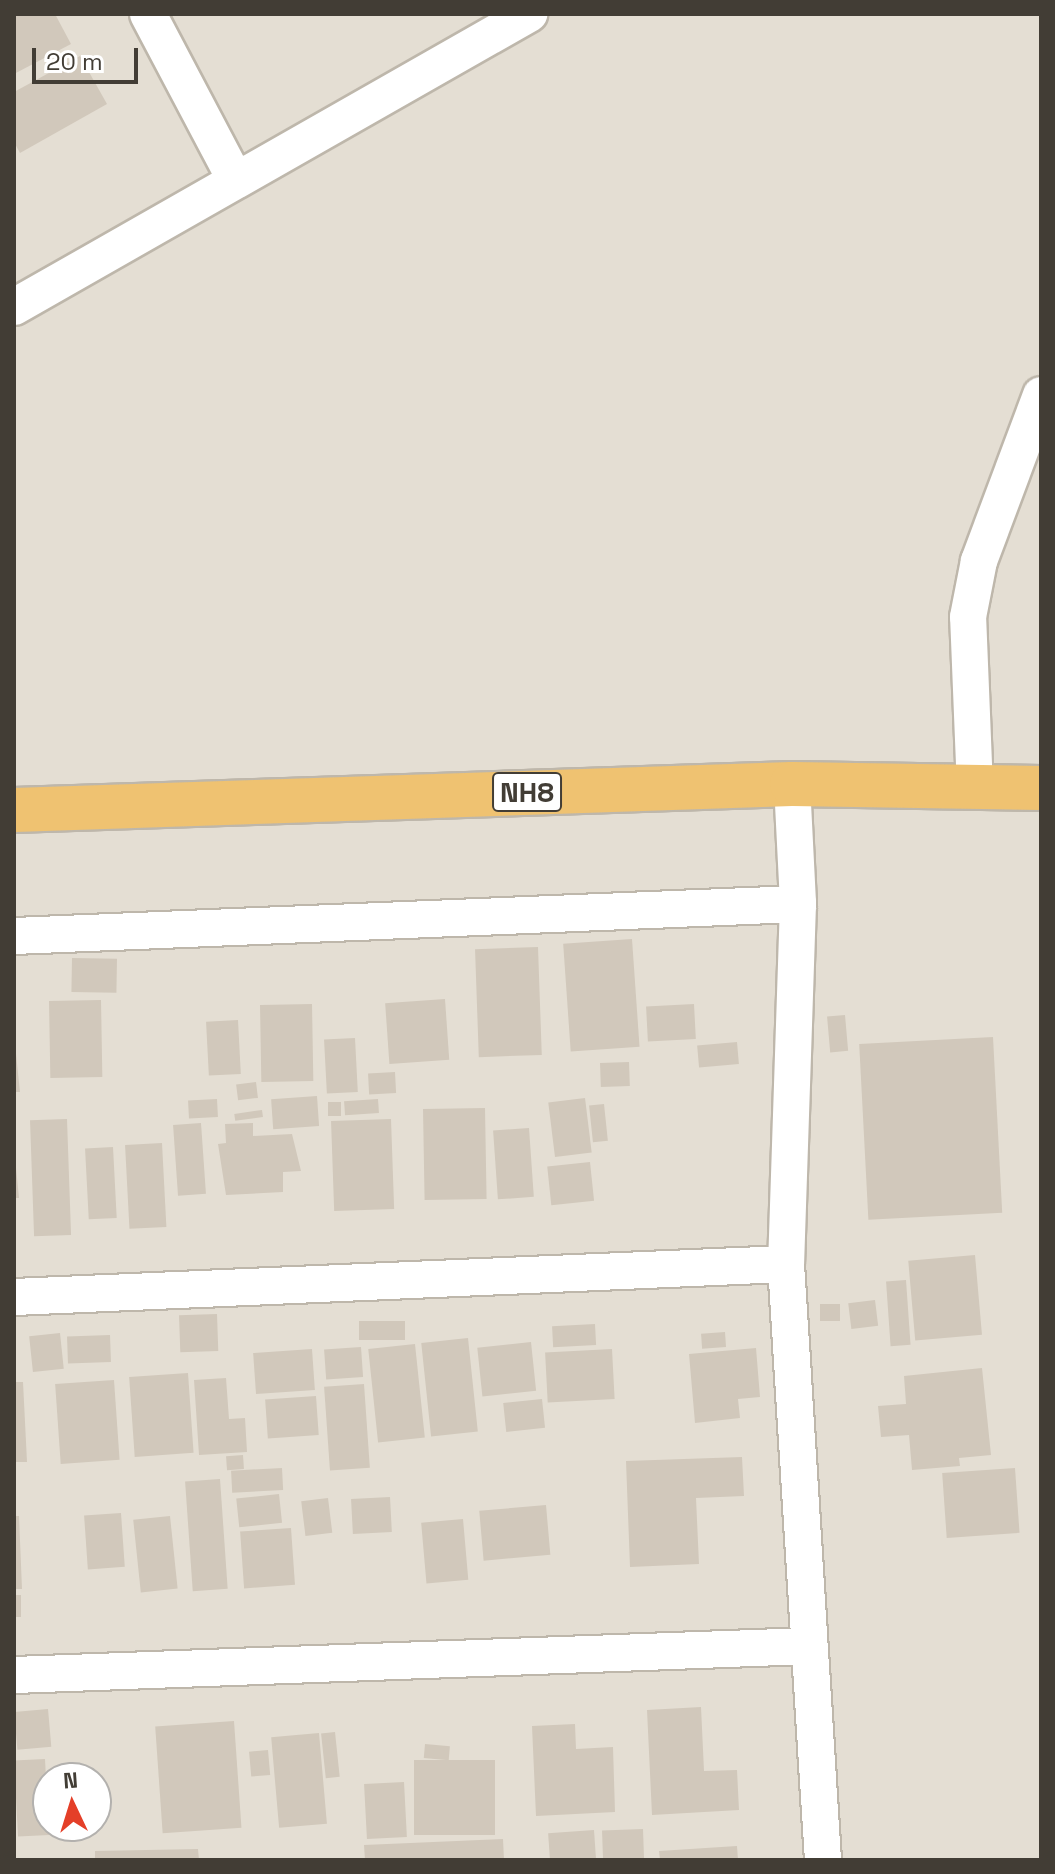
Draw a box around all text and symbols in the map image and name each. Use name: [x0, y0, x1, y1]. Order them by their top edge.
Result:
scale bar: [36, 32, 142, 82]
text: 20 m: [46, 46, 103, 77]
road number: NH8: [491, 768, 563, 816]
north arrow: [32, 1762, 112, 1842]
text: N: [62, 1766, 79, 1795]

